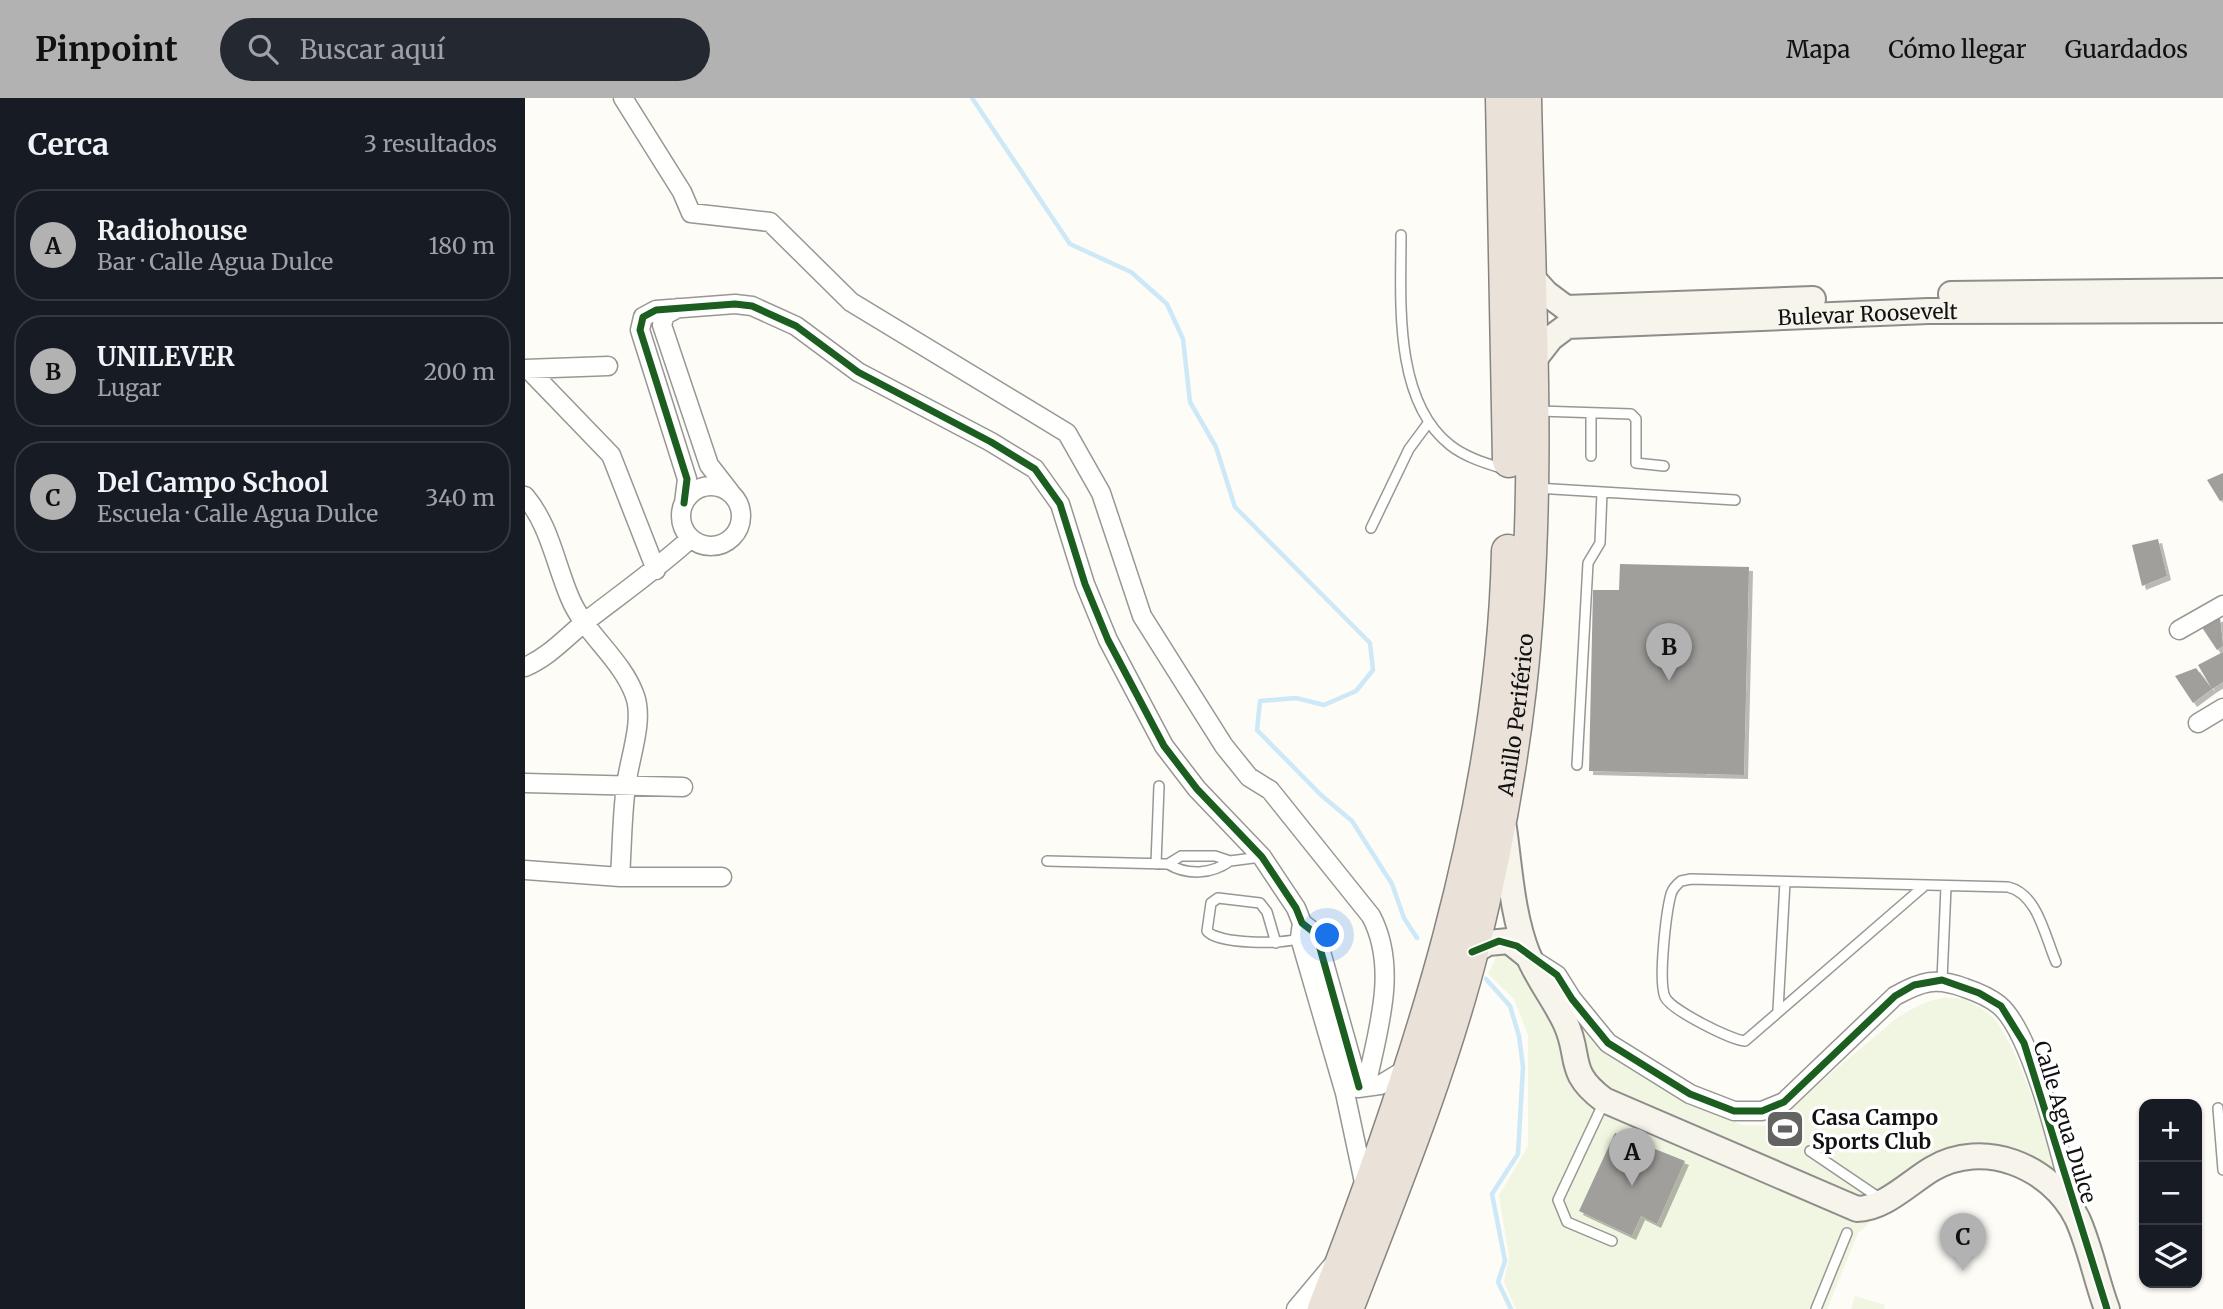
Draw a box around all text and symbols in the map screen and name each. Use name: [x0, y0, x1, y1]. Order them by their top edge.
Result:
search box: [220, 18, 710, 81]
text: Pinpoint: [35, 29, 178, 70]
icon: search: [244, 30, 282, 68]
text: Buscar aquí: [300, 33, 445, 66]
text: Mapa: [1786, 34, 1850, 65]
text: Cómo llegar: [1888, 34, 2027, 65]
text: Guardados: [2065, 34, 2188, 65]
text: Cerca: [28, 125, 109, 163]
text: 3 resultados: [364, 129, 497, 158]
text: Radiohouse: [97, 214, 247, 247]
text: A: [45, 231, 61, 260]
text: 180 m: [429, 231, 495, 260]
text: Bar · Calle Agua Dulce: [97, 247, 333, 276]
street label: Bulevar Roosevelt: [1777, 297, 1958, 331]
text: UNILEVER: [97, 340, 235, 373]
text: B: [45, 357, 61, 386]
text: 200 m: [424, 357, 495, 386]
text: Lugar: [97, 373, 162, 402]
text: Del Campo School: [97, 466, 328, 499]
text: C: [45, 483, 61, 512]
text: 340 m: [425, 483, 495, 512]
text: Escuela · Calle Agua Dulce: [97, 499, 378, 528]
pin: B: [1646, 623, 1692, 681]
street label: Anillo Periférico: [1491, 632, 1539, 799]
your location: [1310, 918, 1344, 952]
street label: Calle Agua Dulce: [2028, 1038, 2103, 1206]
map controls: [2139, 1099, 2202, 1288]
button: +: [2139, 1099, 2202, 1162]
place label: Casa Campo Sports Club: [1812, 1104, 1938, 1155]
sports icon: Casa Campo Sports Club: [1764, 1108, 1806, 1150]
pin: A: [1609, 1128, 1655, 1186]
button: −: [2139, 1162, 2202, 1225]
pin: C: [1940, 1213, 1986, 1271]
button: layers: [2139, 1225, 2202, 1288]

